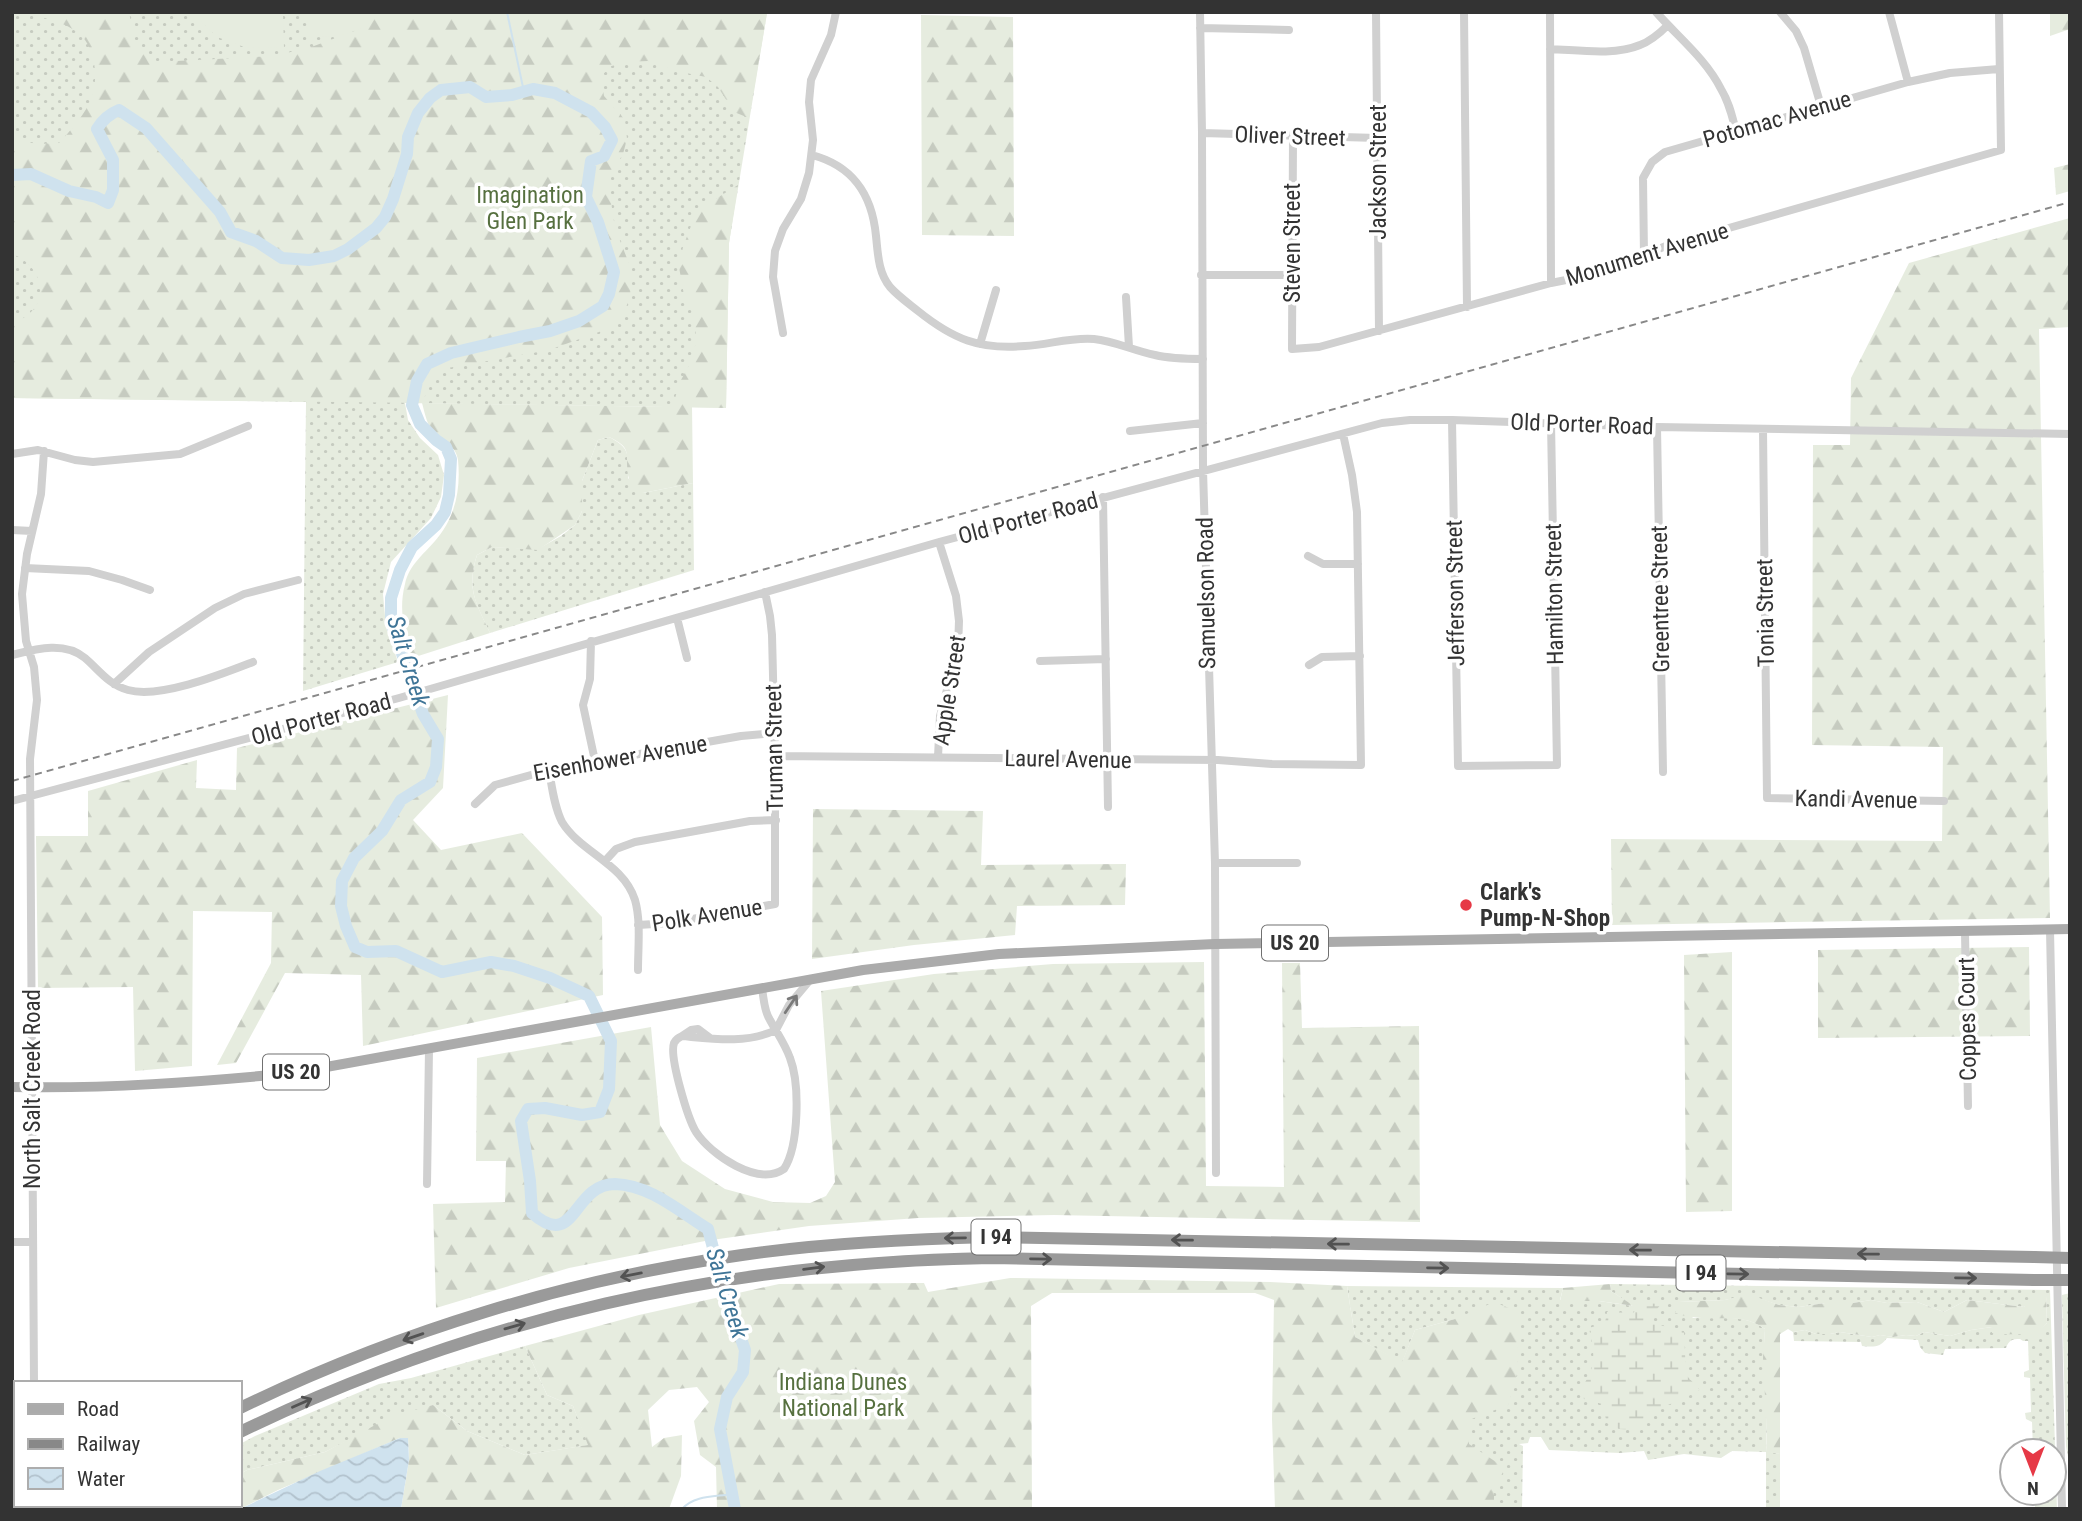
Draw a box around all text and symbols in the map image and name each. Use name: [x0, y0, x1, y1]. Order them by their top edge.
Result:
street label: Potomac Avenue: [1700, 85, 1854, 154]
street label: Jackson Street: [1365, 104, 1392, 240]
street label: Oliver Street: [1234, 121, 1346, 152]
park label: Imagination Glen Park: [476, 182, 584, 235]
street label: Steven Street: [1279, 183, 1306, 303]
street label: Monument Avenue: [1563, 217, 1732, 292]
street label: Old Porter Road: [1510, 409, 1654, 440]
street label: Old Porter Road: [955, 487, 1101, 550]
street label: Samuelson Road: [1192, 517, 1221, 669]
street label: Jefferson Street: [1441, 520, 1470, 666]
street label: Hamilton Street: [1540, 523, 1569, 665]
street label: Greentree Street: [1646, 525, 1675, 673]
street label: Tonia Street: [1751, 558, 1780, 668]
water label: Salt Creek: [381, 612, 435, 710]
street label: Apple Street: [927, 633, 972, 747]
street label: Truman Street: [760, 684, 789, 812]
street label: Old Porter Road: [248, 688, 394, 751]
street label: Eisenhower Avenue: [531, 730, 709, 787]
street label: Laurel Avenue: [1004, 745, 1132, 774]
street label: Kandi Avenue: [1794, 785, 1918, 814]
place label: Clark's Pump-N-Shop: [1480, 879, 1610, 932]
street label: Polk Avenue: [650, 893, 764, 938]
marker: Clark's Pump-N-Shop: [1458, 897, 1474, 913]
road number: US 20: [1262, 926, 1328, 960]
street label: Coppes Court: [1953, 957, 1982, 1081]
street label: North Salt Creek Road: [19, 989, 46, 1189]
one-way arrow: [784, 995, 798, 1014]
road number: US 20: [263, 1054, 329, 1090]
road number: I 94: [972, 1220, 1020, 1254]
one-way arrow: [943, 1231, 966, 1244]
one-way arrow: [1171, 1234, 1194, 1247]
one-way arrow: [1327, 1237, 1350, 1250]
one-way arrow: [1629, 1243, 1652, 1256]
water label: Salt Creek: [700, 1244, 754, 1342]
one-way arrow: [1856, 1247, 1879, 1261]
one-way arrow: [1029, 1252, 1052, 1266]
road number: I 94: [1676, 1256, 1726, 1290]
one-way arrow: [802, 1261, 825, 1274]
one-way arrow: [1426, 1261, 1449, 1274]
one-way arrow: [1727, 1267, 1750, 1280]
one-way arrow: [620, 1268, 643, 1282]
one-way arrow: [1954, 1272, 1977, 1285]
one-way arrow: [504, 1319, 526, 1332]
one-way arrow: [402, 1332, 424, 1344]
park label: Indiana Dunes National Park: [779, 1369, 907, 1422]
legend: [14, 1381, 242, 1507]
one-way arrow: [290, 1396, 312, 1409]
text: Road: [77, 1397, 119, 1421]
text: Railway: [77, 1432, 140, 1456]
north arrow: [1998, 1437, 2068, 1507]
text: Water: [77, 1467, 125, 1491]
text: N: [2027, 1477, 2039, 1500]

